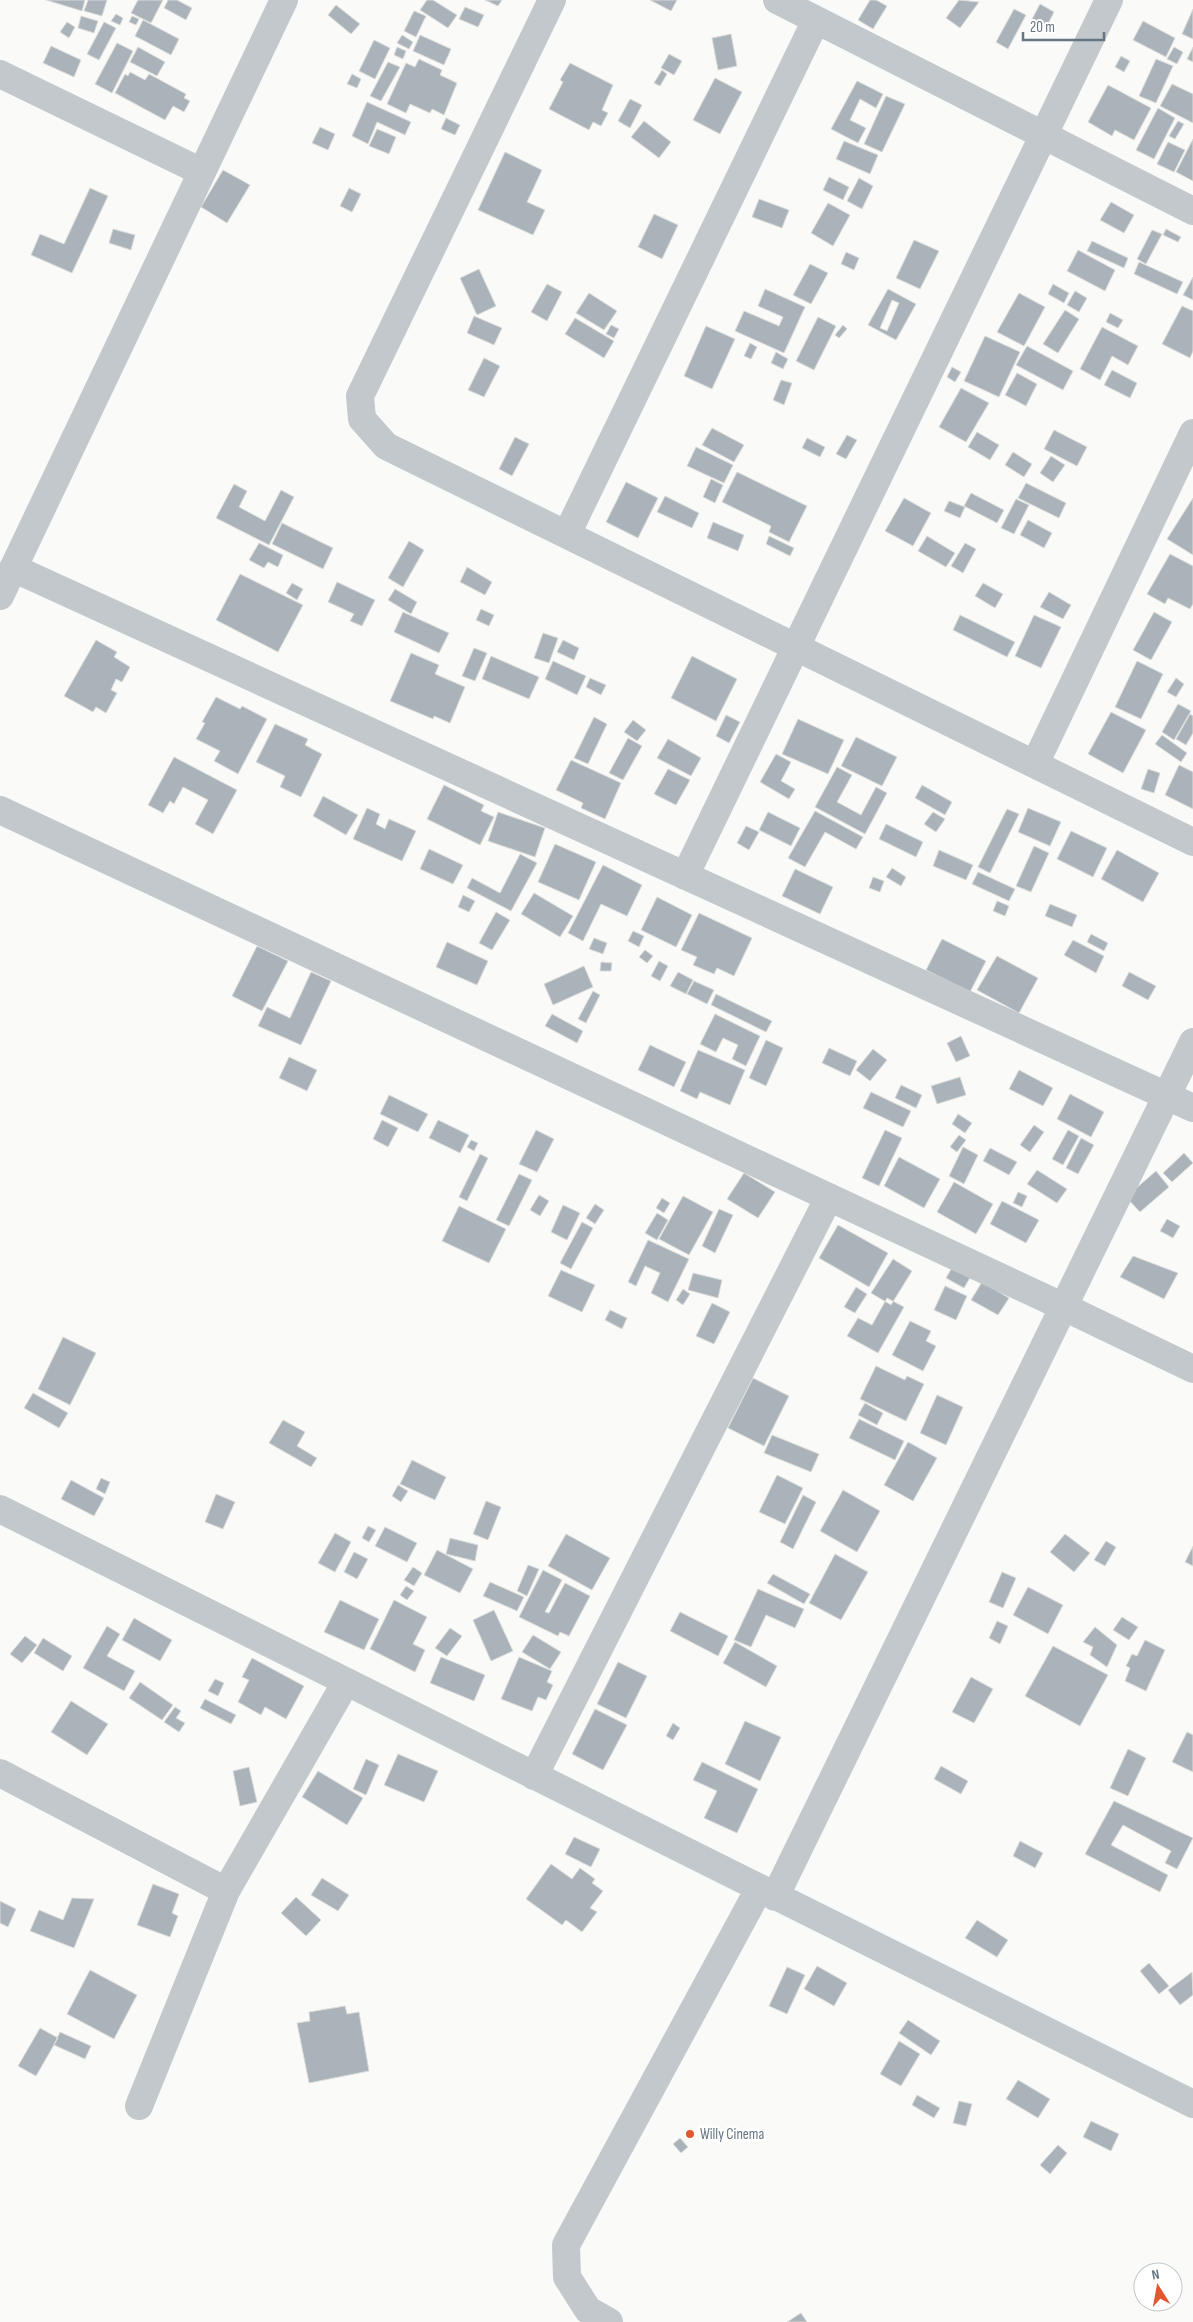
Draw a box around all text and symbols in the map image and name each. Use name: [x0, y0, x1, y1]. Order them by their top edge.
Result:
scale bar: [1023, 10, 1104, 42]
text: 20 m: [1030, 18, 1055, 37]
place label: Willy Cinema: [700, 2125, 764, 2144]
marker: Willy Cinema: [684, 2128, 696, 2140]
north arrow: [1133, 2262, 1183, 2312]
text: N: [1150, 2266, 1161, 2284]

